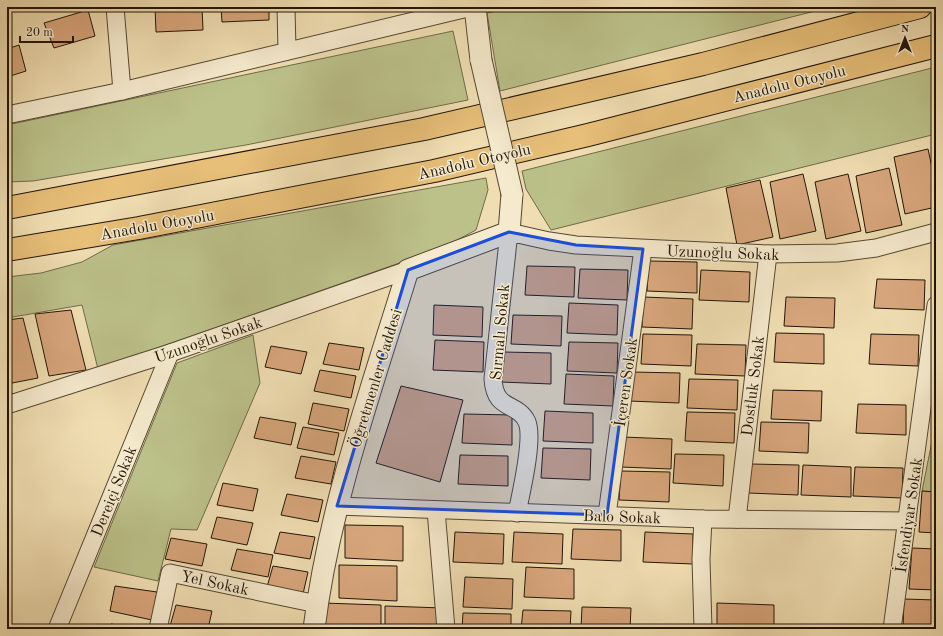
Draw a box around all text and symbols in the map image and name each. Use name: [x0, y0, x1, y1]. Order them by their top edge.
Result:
scale bar: [20, 18, 73, 44]
north arrow: [885, 18, 925, 58]
text: N: [901, 24, 910, 35]
text: 20 m: [26, 27, 53, 39]
street label: Anadolu Otoyolu: [731, 63, 848, 107]
street label: Anadolu Otoyolu: [416, 142, 533, 184]
street label: Anadolu Otoyolu: [99, 208, 216, 244]
street label: Uzunoğlu Sokak: [666, 244, 780, 264]
street label: Sırmalı Sokak: [489, 283, 513, 381]
street label: Öğretmenler Caddesi: [344, 306, 406, 450]
street label: Uzunoğlu Sokak: [153, 315, 265, 367]
street label: Dostluk Sokak: [740, 335, 768, 437]
street label: İçeren Sokak: [609, 336, 641, 428]
street label: Dereiçi Sokak: [89, 444, 140, 539]
street label: İsfendiyar Sokak: [890, 456, 926, 574]
street label: Balo Sokak: [583, 509, 661, 527]
street label: Yel Sokak: [179, 569, 250, 599]

